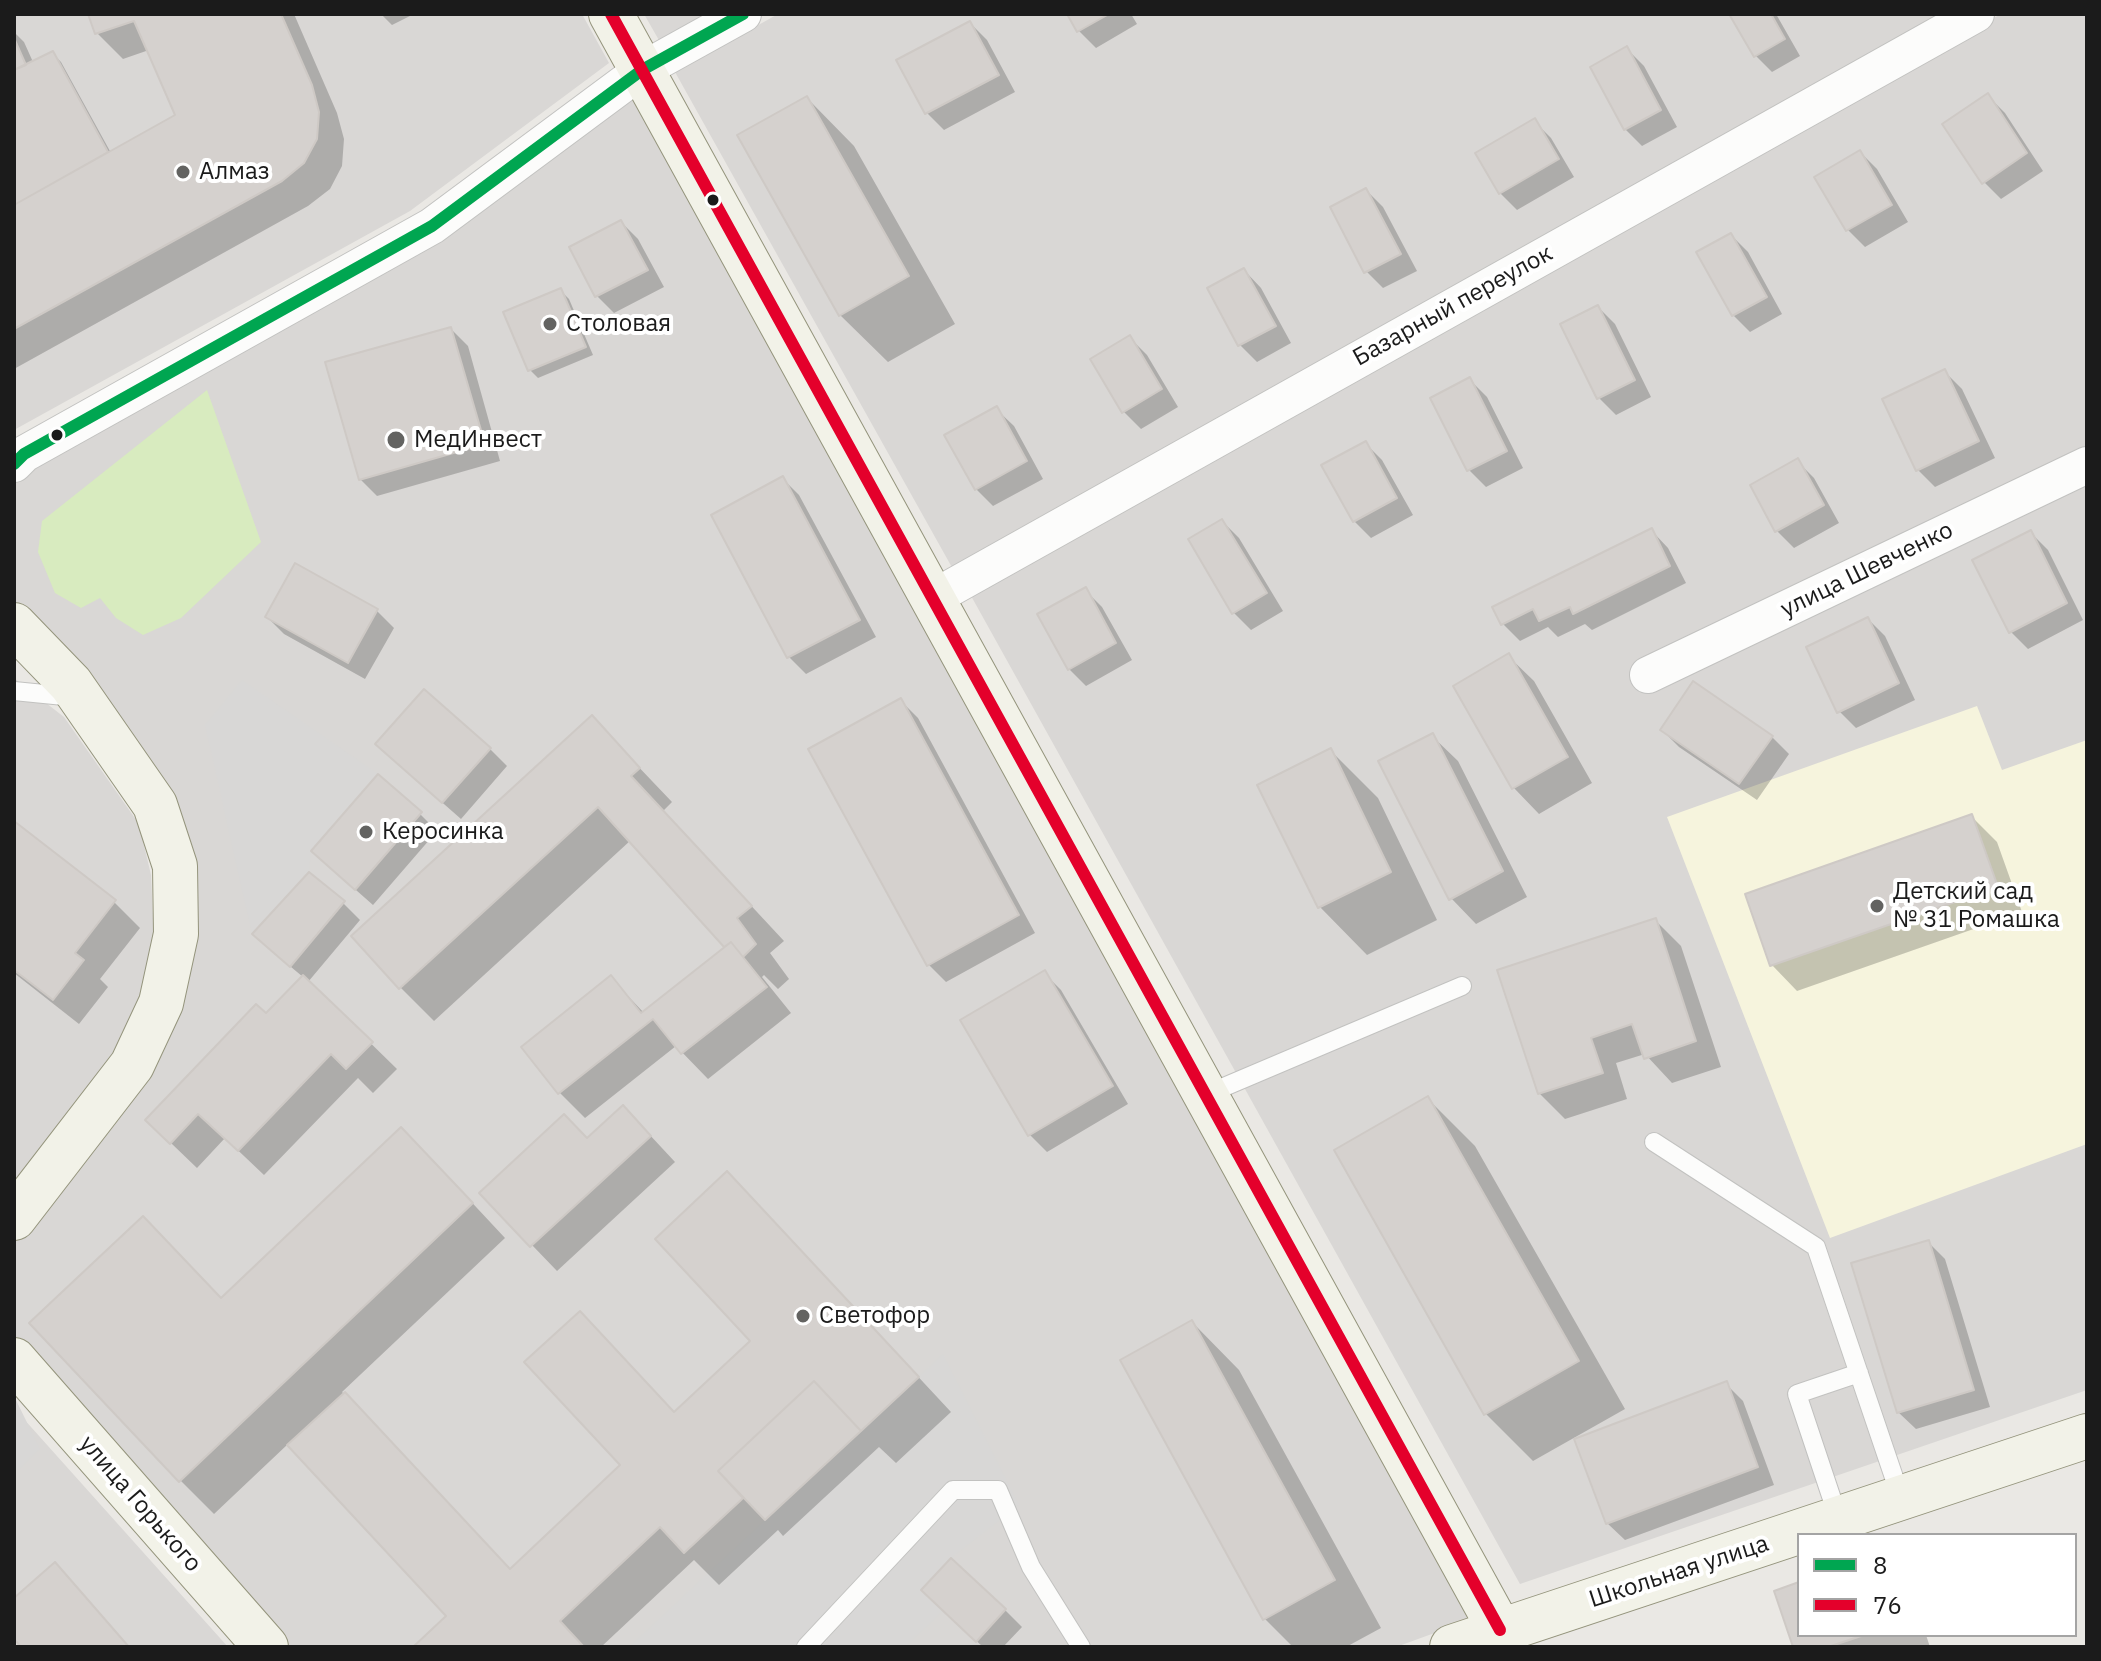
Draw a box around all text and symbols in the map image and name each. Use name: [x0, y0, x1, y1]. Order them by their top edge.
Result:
place label: Алмаз: [199, 158, 270, 186]
marker: Алмаз: [174, 163, 192, 181]
unlabelled marker: [705, 192, 721, 208]
street label: Базарный переулок: [1348, 239, 1558, 373]
place label: Столовая: [566, 310, 671, 338]
marker: Столовая: [541, 315, 559, 333]
place label: МедИнвест: [414, 426, 542, 454]
unlabelled marker: [49, 427, 65, 443]
marker: МедИнвест: [385, 429, 407, 451]
street label: улица Шевченко: [1776, 516, 1958, 624]
place label: Керосинка: [382, 818, 504, 846]
marker: Керосинка: [357, 823, 375, 841]
place label: Детский сад № 31 Ромашка: [1893, 878, 2060, 934]
marker: Детский сад № 31 Ромашка: [1868, 897, 1886, 915]
place label: Светофор: [819, 1302, 930, 1330]
marker: Светофор: [794, 1307, 812, 1325]
street label: улица Горького: [73, 1430, 207, 1578]
street label: Школьная улица: [1586, 1529, 1772, 1615]
legend: [1797, 1533, 2077, 1637]
text: 8: [1873, 1549, 1887, 1581]
text: 76: [1873, 1589, 1902, 1621]

